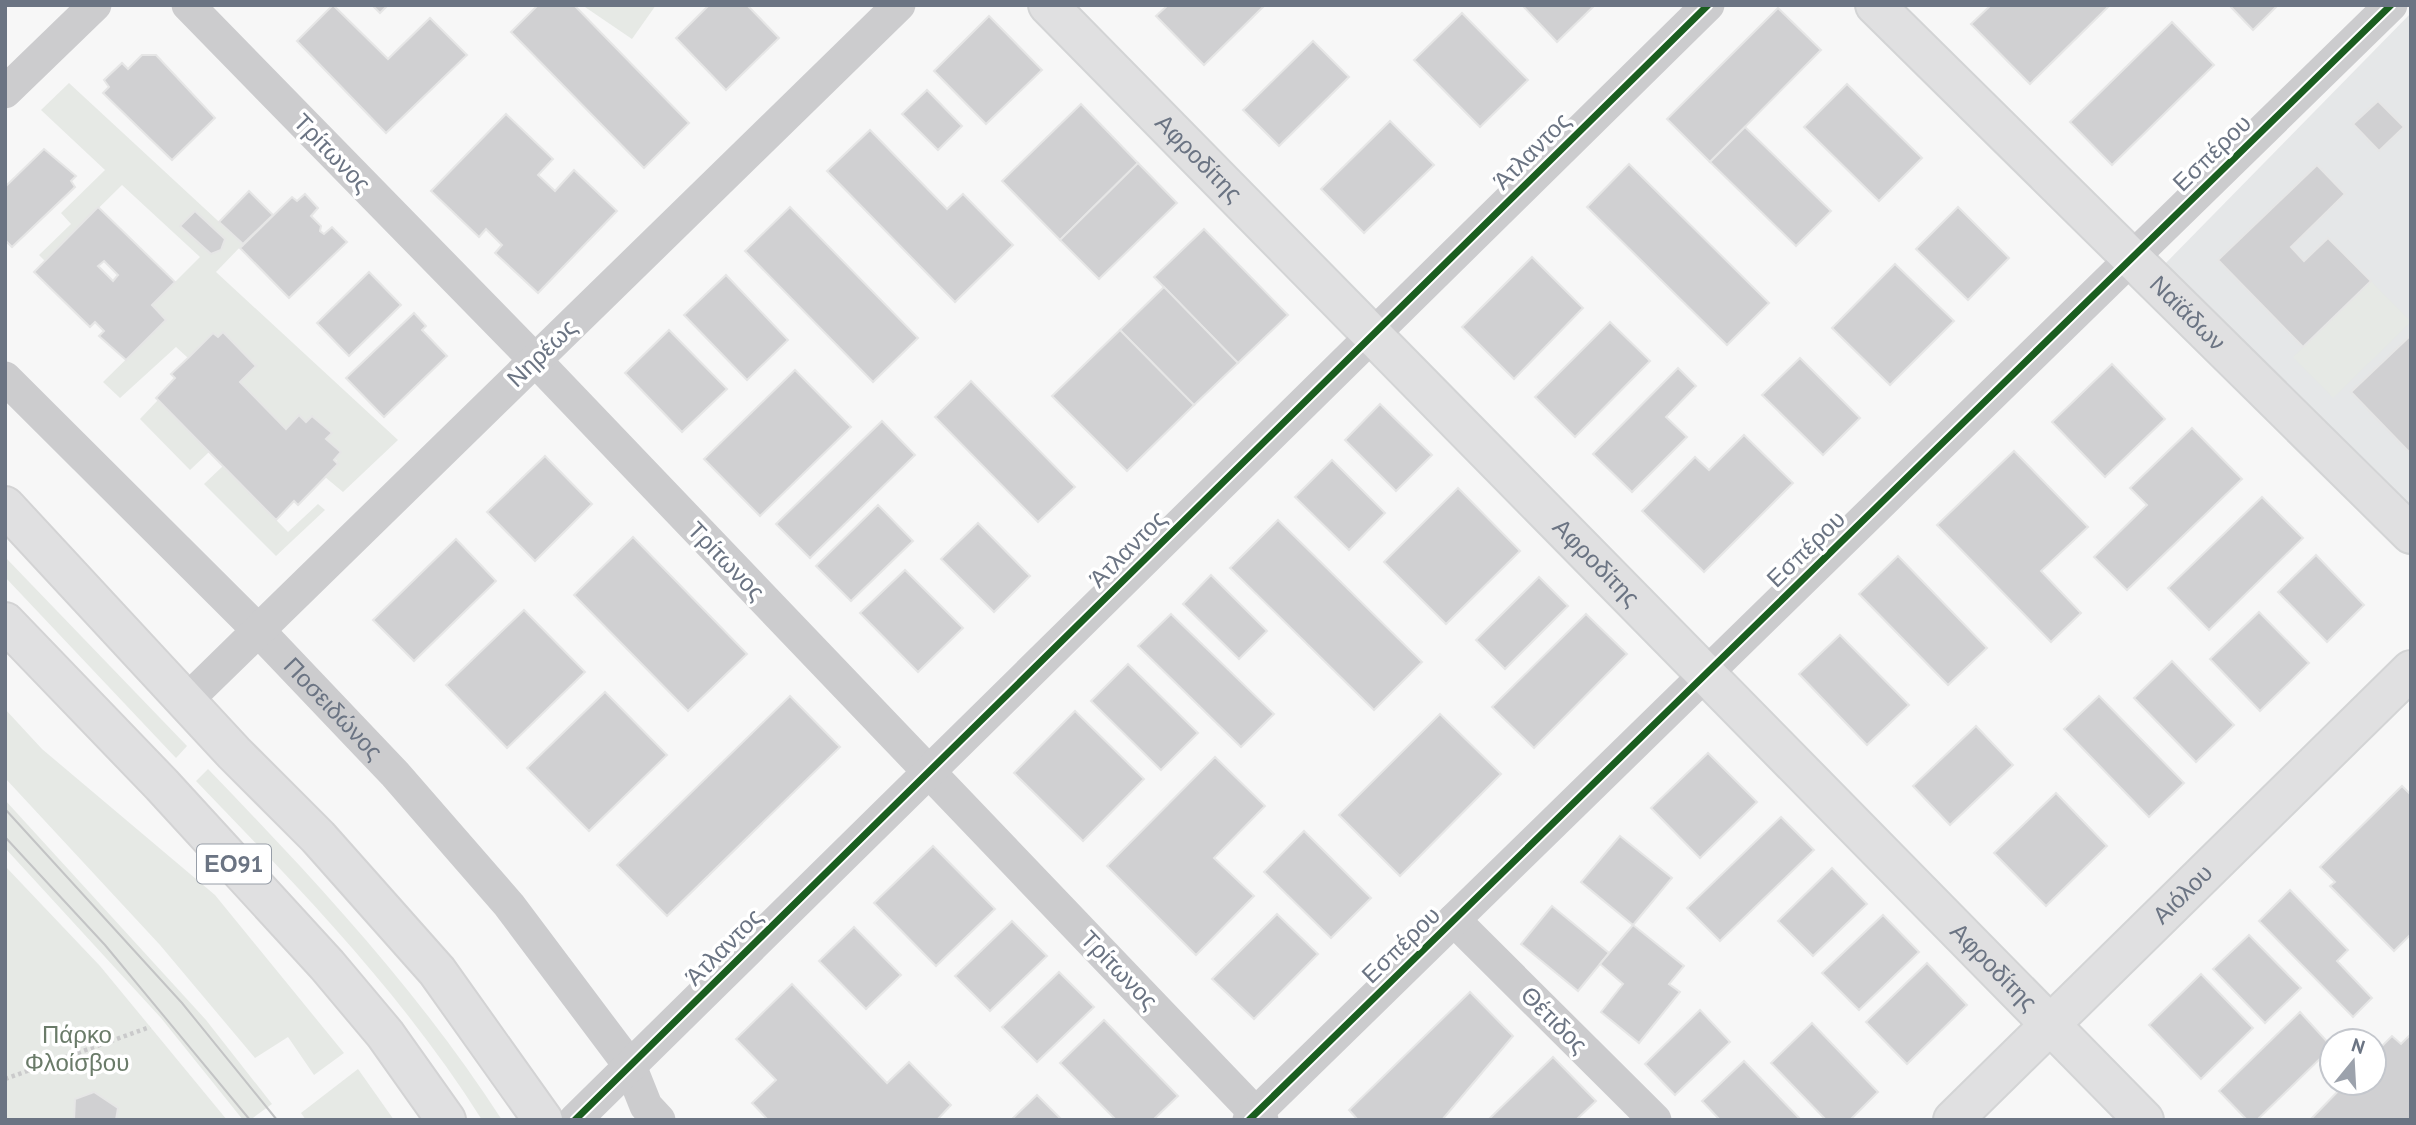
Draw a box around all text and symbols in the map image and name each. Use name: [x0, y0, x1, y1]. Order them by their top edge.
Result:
street label: Άτλαντος: [1486, 105, 1577, 196]
street label: Τρίτωνος: [287, 106, 378, 199]
street label: Αφροδίτης: [1149, 107, 1249, 209]
street label: Εσπέρου: [2166, 108, 2258, 198]
street label: Ναϊάδων: [2143, 269, 2232, 357]
street label: Νηρέως: [500, 312, 583, 393]
street label: Άτλαντος: [1082, 503, 1173, 594]
street label: Εσπέρου: [1760, 504, 1852, 594]
street label: Αφροδίτης: [1546, 512, 1647, 613]
street label: Τρίτωνος: [681, 514, 772, 607]
street label: Ποσειδώνος: [277, 651, 390, 767]
road number: ΕΟ91: [197, 844, 271, 884]
street label: Αιόλου: [2146, 858, 2219, 930]
street label: Εσπέρου: [1355, 900, 1447, 990]
street label: Άτλαντος: [678, 901, 769, 992]
street label: Αφροδίτης: [1944, 916, 2044, 1017]
street label: Τρίτωνος: [1074, 923, 1165, 1016]
street label: Θέτιδος: [1514, 980, 1594, 1060]
park label: Πάρκο Φλοίσβου: [25, 1019, 129, 1078]
north arrow: [2318, 1027, 2388, 1097]
text: N: [2349, 1032, 2368, 1059]

